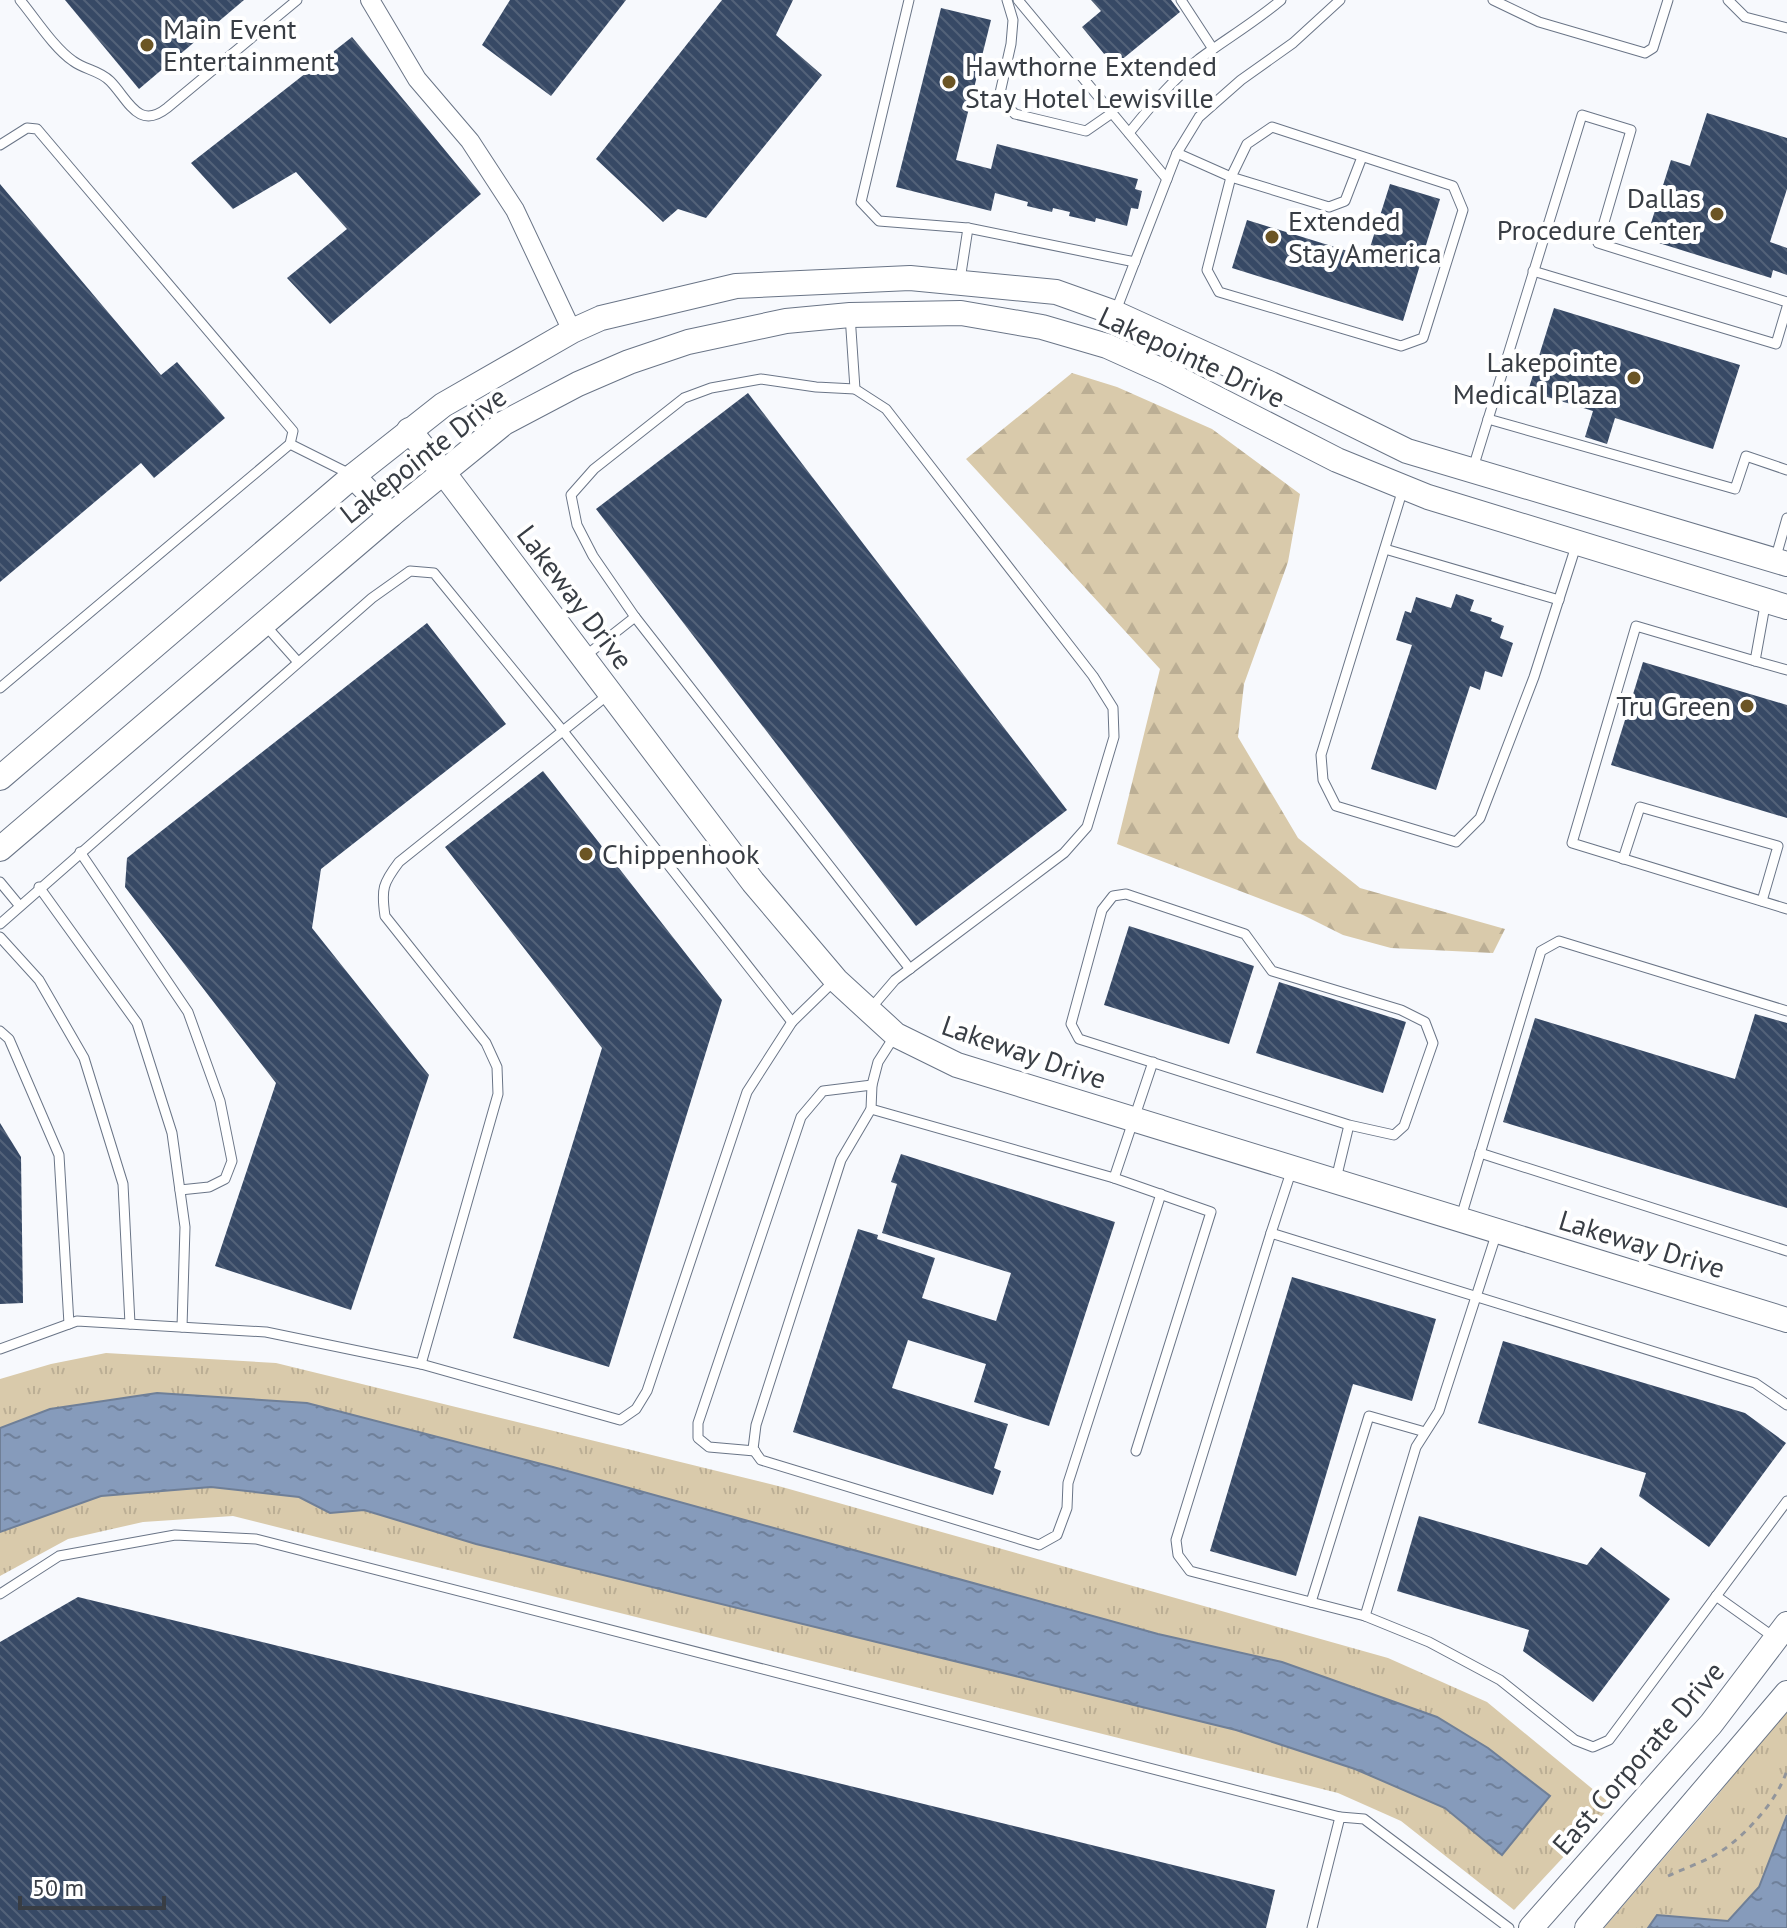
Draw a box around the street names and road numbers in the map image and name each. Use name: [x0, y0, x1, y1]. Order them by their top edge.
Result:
street label: Lakepointe Drive: [1093, 297, 1291, 416]
street label: Lakepointe Drive: [332, 378, 514, 531]
street label: Lakeway Drive: [509, 517, 642, 676]
street label: Lakeway Drive: [937, 1006, 1111, 1097]
street label: Lakeway Drive: [1555, 1201, 1730, 1286]
street label: East Corporate Drive: [1543, 1653, 1732, 1862]

